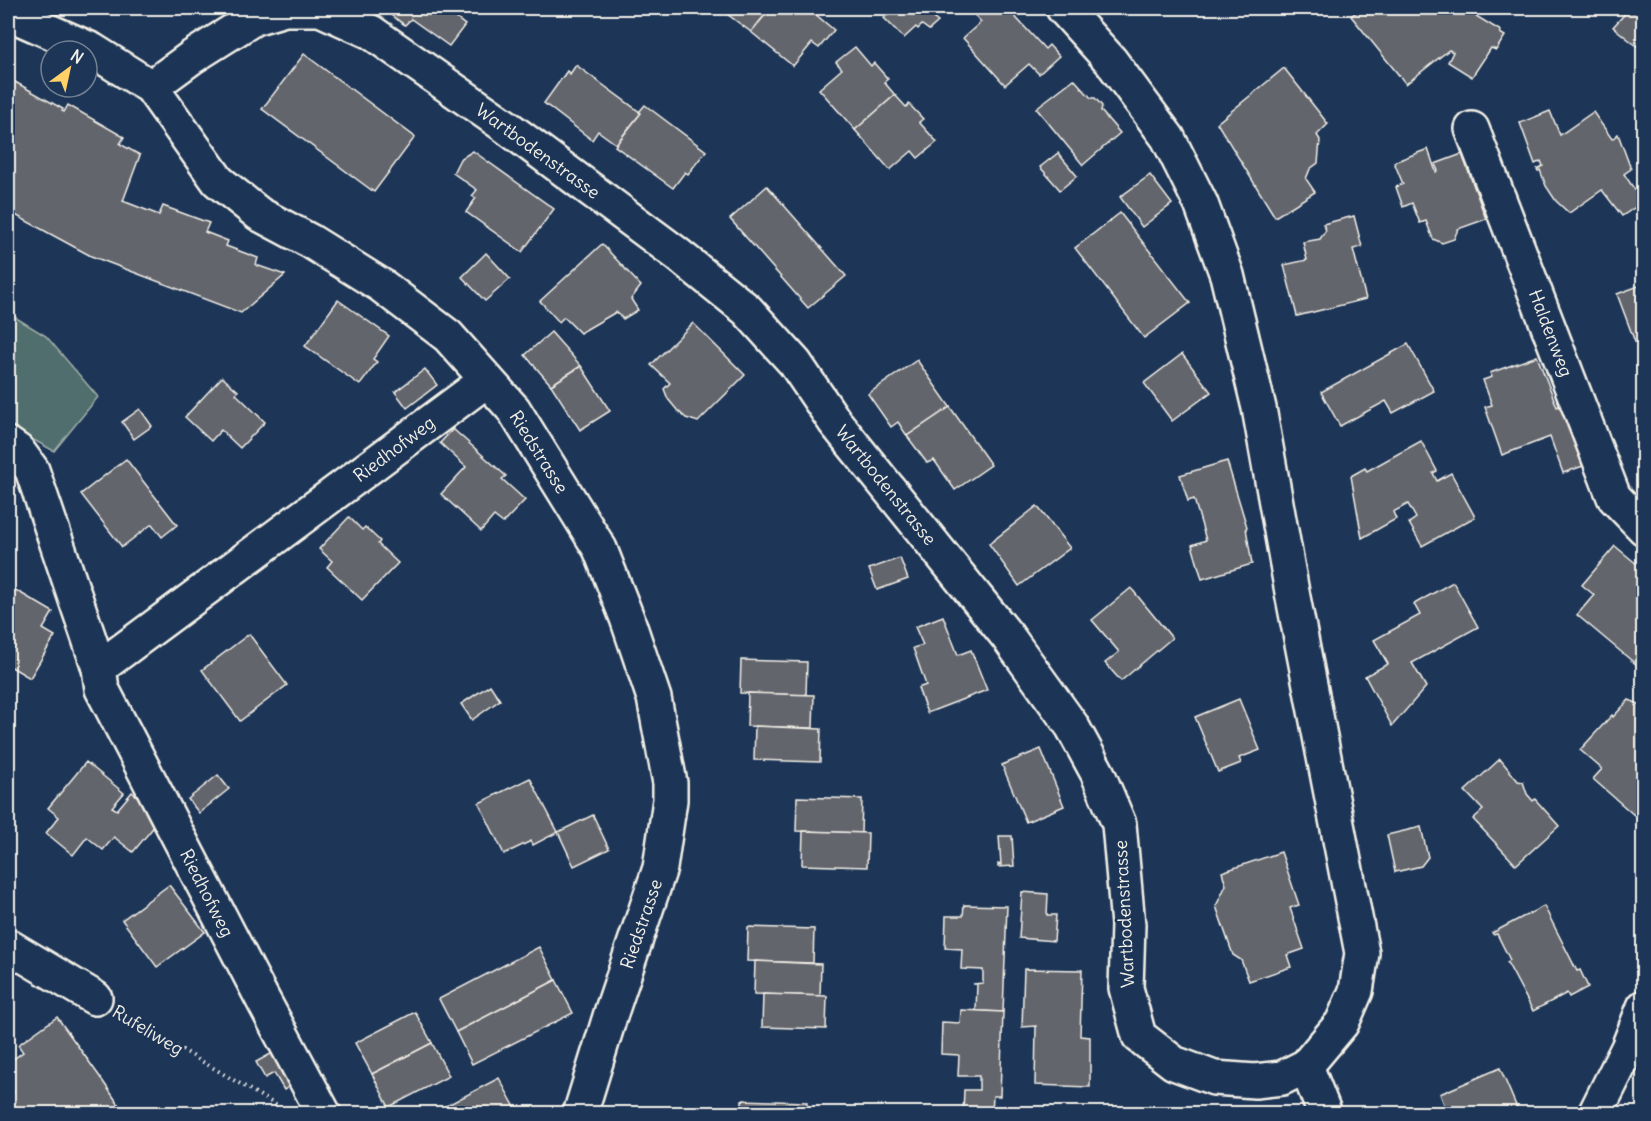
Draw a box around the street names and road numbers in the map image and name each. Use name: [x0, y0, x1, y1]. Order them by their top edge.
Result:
street label: Wartbodenstrasse: [471, 98, 605, 204]
street label: Haldenweg: [1524, 286, 1578, 380]
street label: Riedstrasse: [504, 406, 574, 498]
street label: Riedhofweg: [349, 411, 439, 487]
street label: Wartbodenstrasse: [831, 420, 941, 550]
street label: Wartbodenstrasse: [1109, 840, 1139, 988]
street label: Riedhofweg: [175, 845, 239, 941]
street label: Riedstrasse: [615, 876, 667, 972]
street label: Rufeliweg: [108, 1000, 188, 1060]

